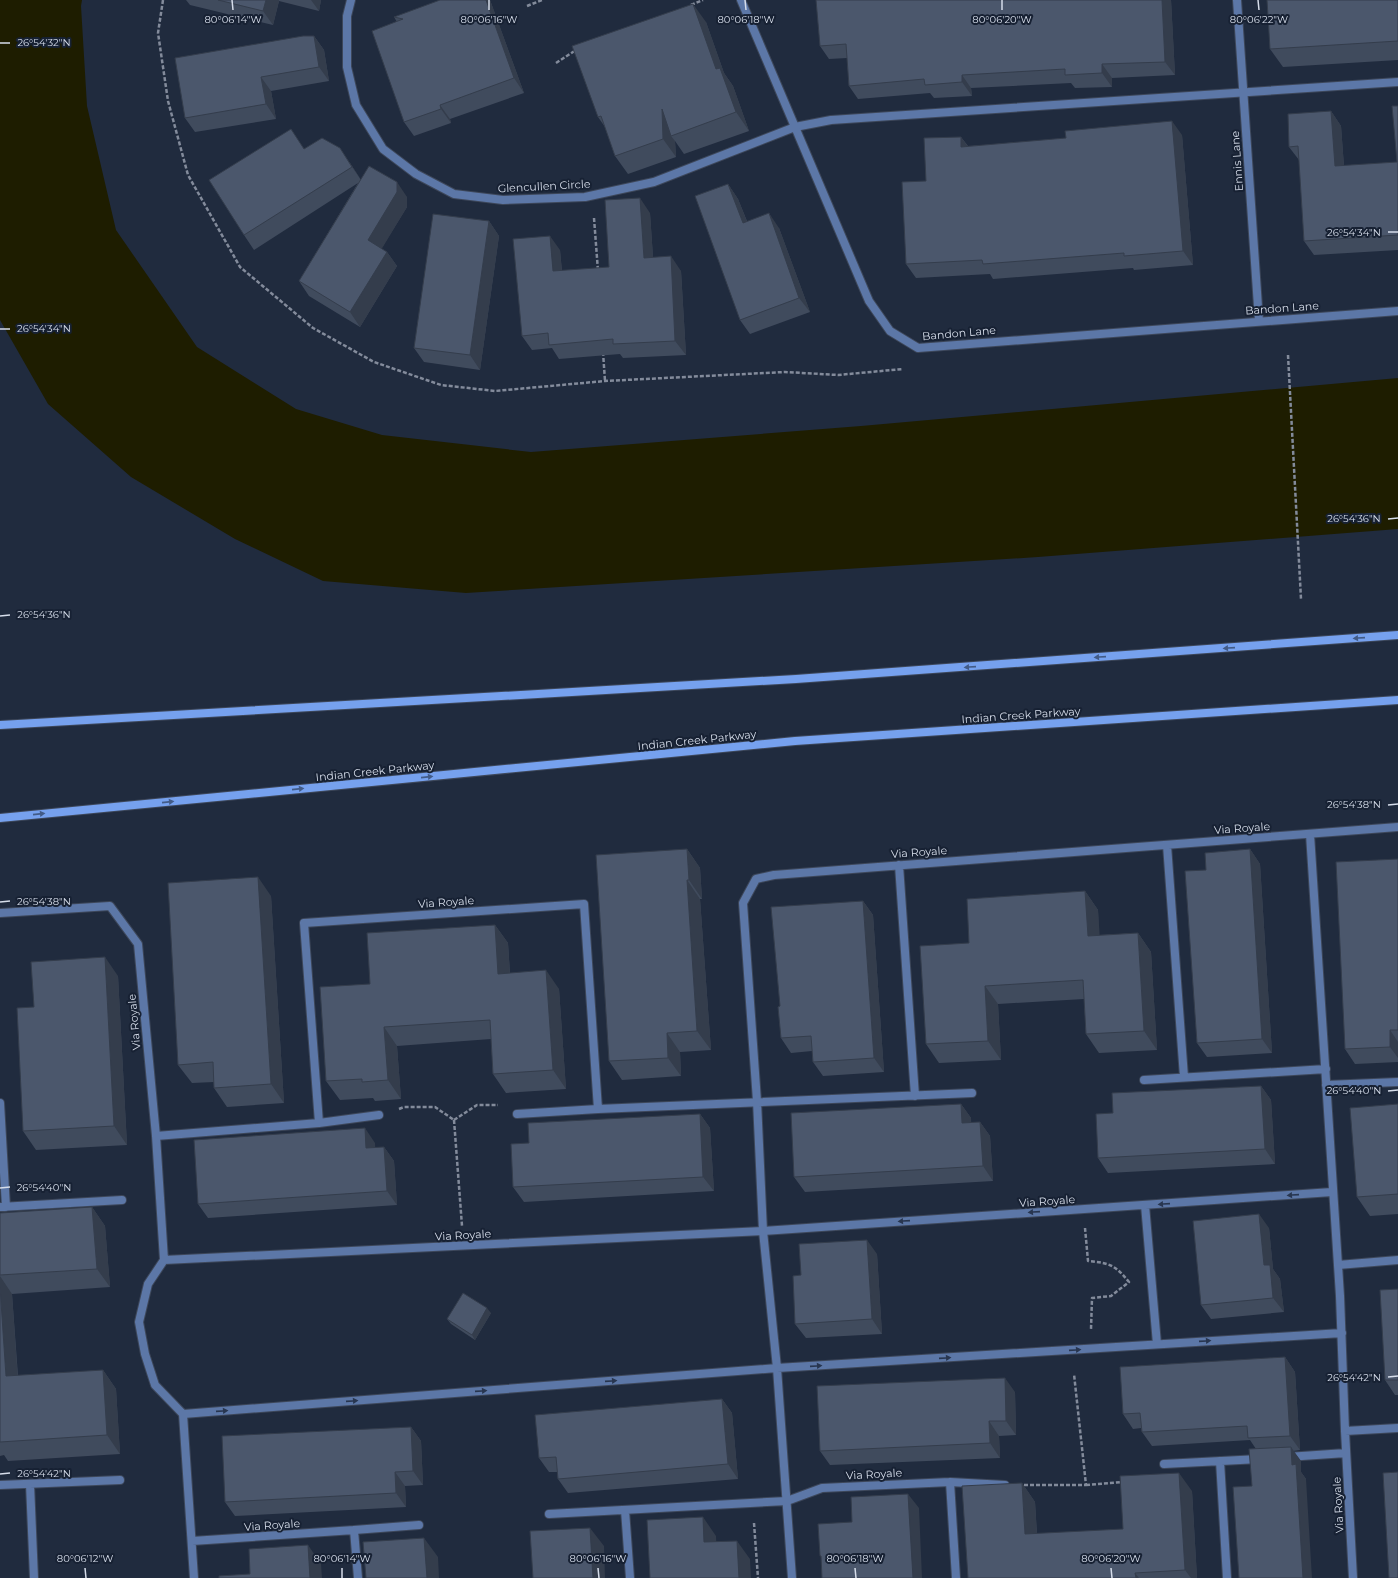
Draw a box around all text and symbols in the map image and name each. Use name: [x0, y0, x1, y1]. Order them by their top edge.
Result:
text: 80°06'14"W: [204, 13, 262, 26]
text: 80°06'16"W: [461, 13, 517, 26]
text: 80°06'18"W: [717, 13, 775, 26]
text: 80°06'20"W: [972, 13, 1032, 26]
text: 80°06'22"W: [1230, 13, 1288, 26]
text: 26°54'32"N: [17, 36, 71, 49]
street label: Ennis Lane: [1228, 130, 1246, 192]
street label: Glencullen Circle: [497, 177, 591, 195]
text: 26°54'34"N: [1327, 226, 1381, 239]
street label: Bandon Lane: [1245, 298, 1320, 318]
text: 26°54'34"N: [17, 322, 71, 335]
street label: Bandon Lane: [922, 323, 997, 343]
text: 26°54'36"N: [1327, 512, 1381, 525]
text: 26°54'36"N: [17, 608, 71, 621]
one-way arrow: [1353, 635, 1365, 642]
one-way arrow: [1223, 644, 1235, 651]
one-way arrow: [1094, 654, 1106, 661]
one-way arrow: [964, 663, 976, 670]
street label: Indian Creek Parkway: [961, 704, 1081, 726]
street label: Indian Creek Parkway: [637, 727, 757, 753]
street label: Indian Creek Parkway: [315, 758, 435, 784]
one-way arrow: [421, 773, 433, 780]
one-way arrow: [292, 786, 304, 793]
one-way arrow: [162, 798, 174, 805]
text: 26°54'38"N: [1327, 798, 1381, 811]
one-way arrow: [33, 811, 45, 818]
street label: Via Royale: [1213, 819, 1271, 837]
street label: Via Royale: [890, 843, 948, 861]
street label: Via Royale: [417, 893, 475, 911]
text: 26°54'38"N: [17, 895, 71, 908]
street label: Via Royale: [125, 993, 143, 1051]
text: 26°54'40"N: [1327, 1084, 1381, 1097]
text: 26°54'40"N: [17, 1181, 71, 1194]
one-way arrow: [1287, 1191, 1300, 1198]
street label: Via Royale: [1018, 1192, 1076, 1210]
one-way arrow: [1158, 1200, 1170, 1207]
one-way arrow: [1028, 1209, 1040, 1216]
one-way arrow: [898, 1218, 910, 1225]
street label: Via Royale: [434, 1227, 492, 1243]
one-way arrow: [1199, 1338, 1211, 1345]
one-way arrow: [1069, 1346, 1081, 1353]
one-way arrow: [939, 1354, 951, 1361]
one-way arrow: [810, 1362, 822, 1369]
text: 26°54'42"N: [1327, 1371, 1381, 1384]
one-way arrow: [605, 1378, 617, 1385]
one-way arrow: [475, 1388, 487, 1395]
one-way arrow: [346, 1398, 358, 1405]
one-way arrow: [216, 1408, 228, 1415]
street label: Via Royale: [845, 1466, 903, 1482]
text: 26°54'42"N: [17, 1467, 71, 1480]
street label: Via Royale: [1330, 1476, 1346, 1534]
street label: Via Royale: [243, 1516, 301, 1534]
text: 80°06'12"W: [57, 1552, 113, 1565]
text: 80°06'14"W: [313, 1552, 371, 1565]
text: 80°06'16"W: [570, 1552, 626, 1565]
text: 80°06'18"W: [826, 1552, 884, 1565]
text: 80°06'20"W: [1081, 1552, 1141, 1565]

